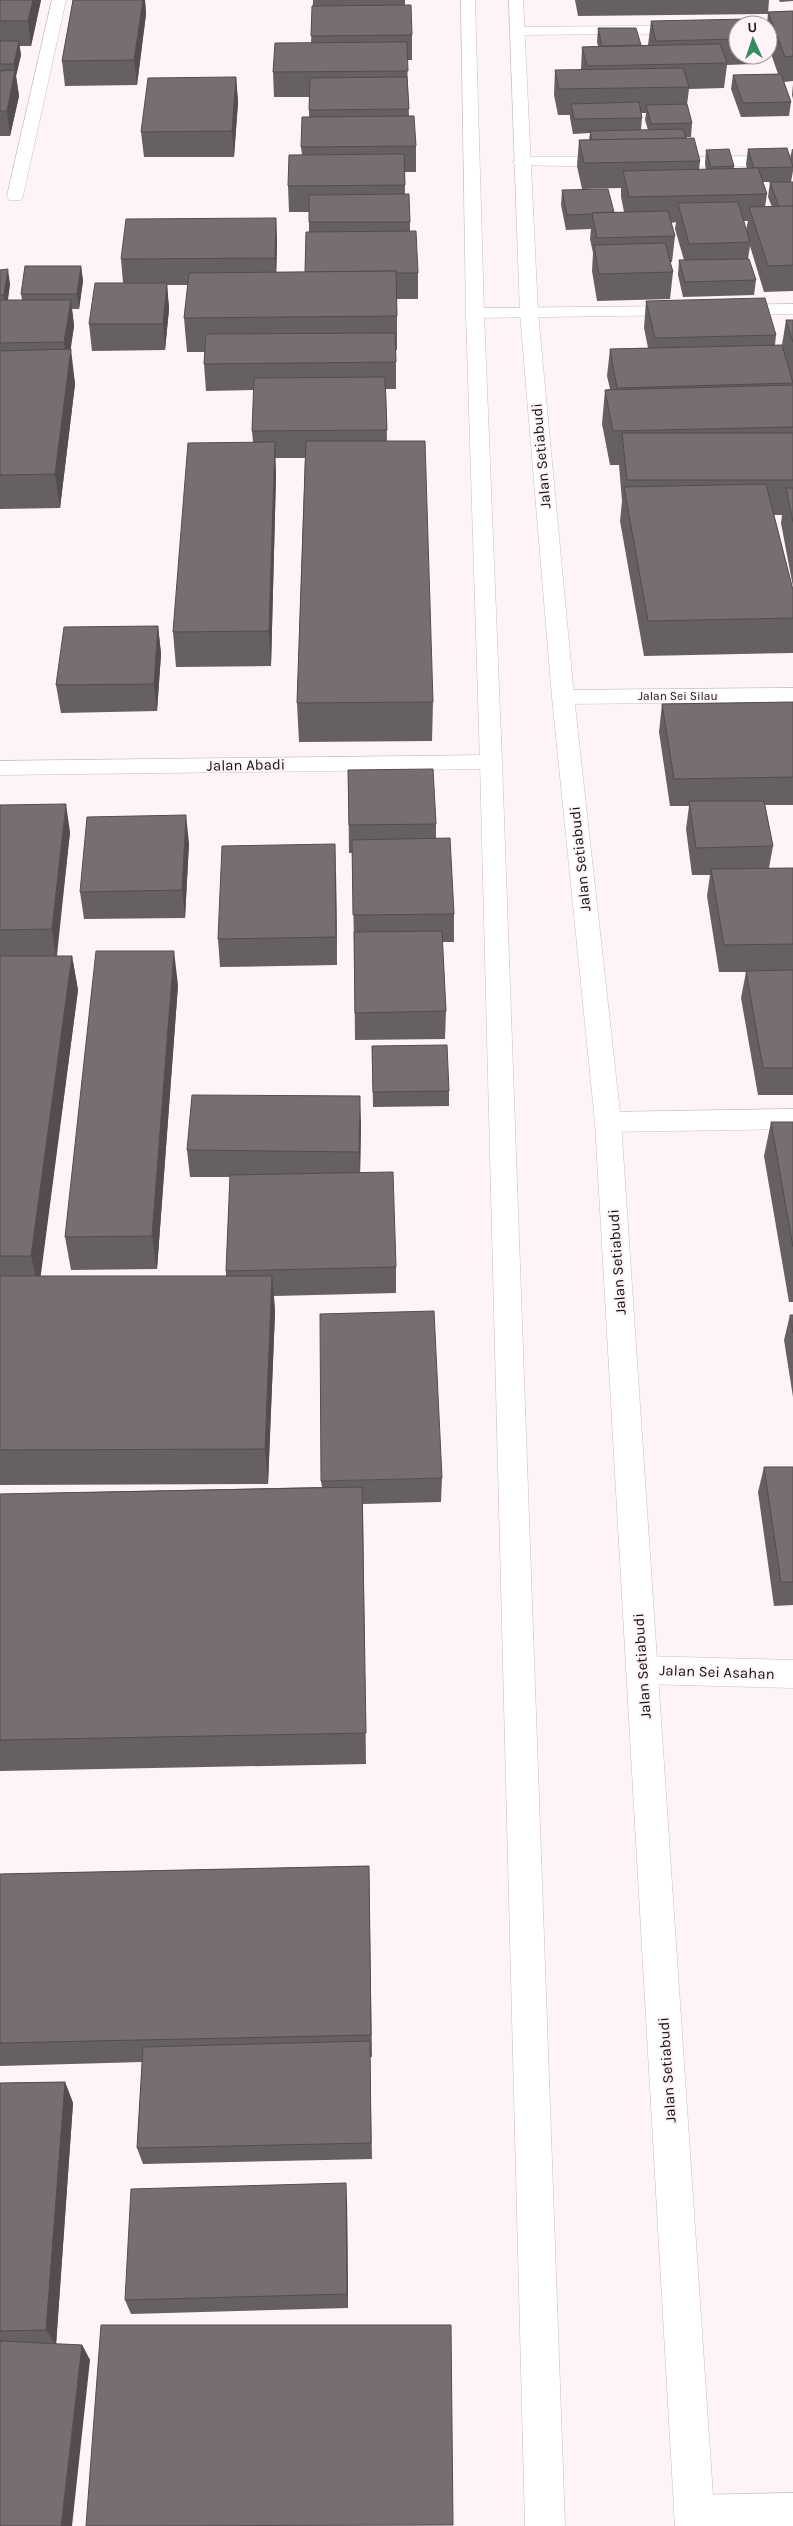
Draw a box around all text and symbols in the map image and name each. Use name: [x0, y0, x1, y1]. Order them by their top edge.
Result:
north arrow: [728, 15, 778, 65]
text: U: [747, 19, 758, 36]
street label: Jalan Setiabudi: [527, 402, 555, 510]
street label: Jalan Sei Silau: [638, 689, 718, 703]
street label: Jalan Abadi: [207, 755, 285, 775]
street label: Jalan Setiabudi: [566, 805, 594, 913]
street label: Jalan Setiabudi: [604, 1209, 630, 1315]
street label: Jalan Setiabudi: [629, 1613, 655, 1719]
street label: Jalan Sei Asahan: [659, 1661, 775, 1683]
street label: Jalan Setiabudi: [654, 2017, 680, 2123]

